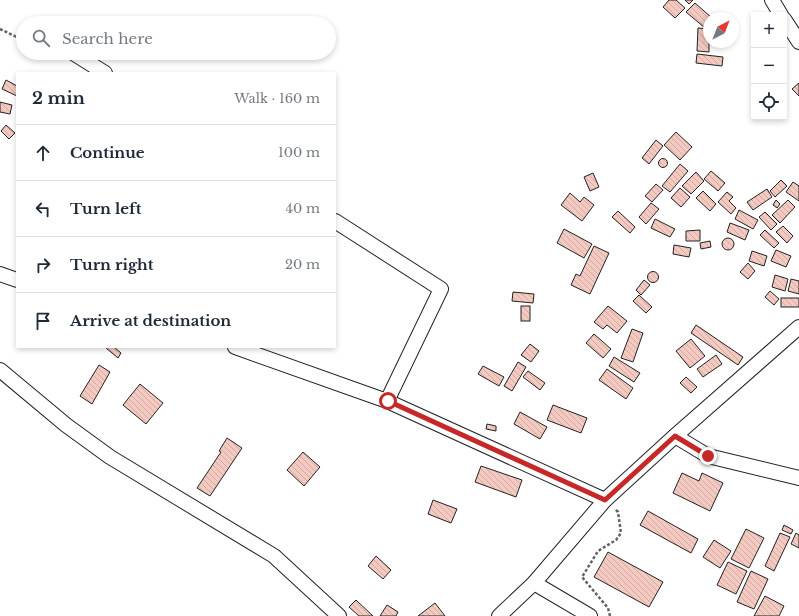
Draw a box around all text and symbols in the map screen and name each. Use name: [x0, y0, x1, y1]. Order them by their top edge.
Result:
north arrow: [703, 12, 739, 48]
map controls: [751, 12, 787, 120]
button: +: [751, 12, 787, 48]
search box: [16, 16, 336, 60]
icon: search: [30, 27, 52, 49]
text: Search here: [62, 29, 153, 48]
button: −: [751, 48, 787, 84]
button: locate: [751, 84, 787, 120]
text: 2 min: [32, 88, 85, 109]
text: Walk · 160 m: [234, 90, 320, 107]
icon: ahead: [32, 142, 54, 164]
text: Continue: [70, 143, 145, 162]
text: 100 m: [278, 144, 320, 161]
icon: left: [32, 198, 54, 220]
text: Turn left: [70, 199, 141, 218]
text: 40 m: [285, 200, 320, 217]
icon: right: [32, 254, 54, 276]
text: Turn right: [70, 255, 153, 274]
text: 20 m: [285, 256, 320, 273]
icon: arrive: [32, 310, 54, 332]
text: Arrive at destination: [70, 311, 231, 330]
route start: [379, 392, 397, 410]
route end: [699, 447, 717, 465]

